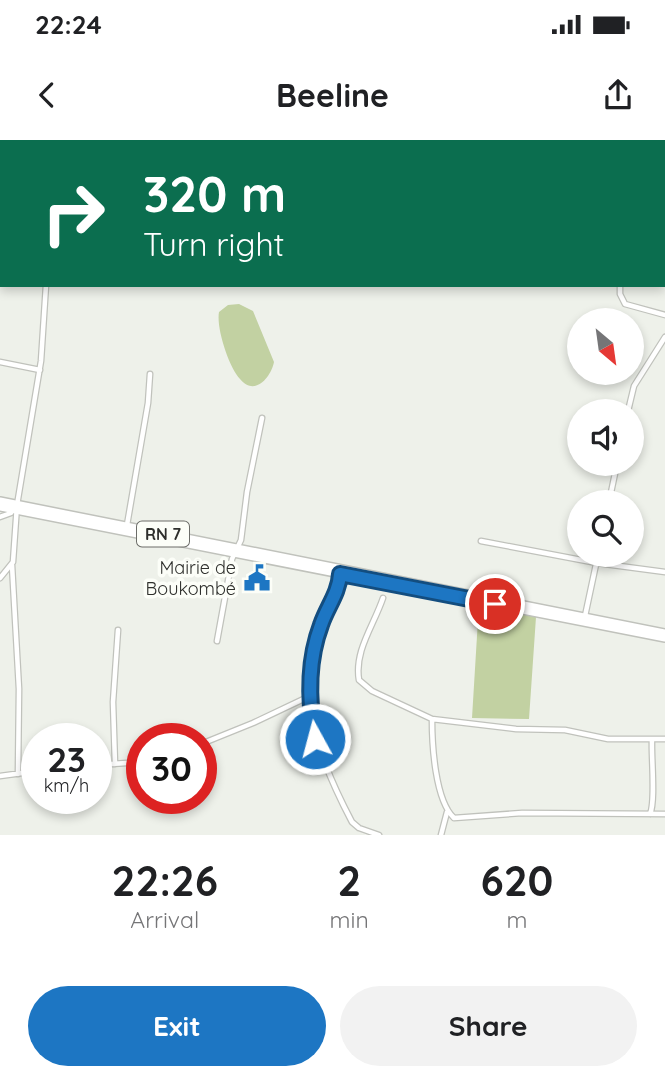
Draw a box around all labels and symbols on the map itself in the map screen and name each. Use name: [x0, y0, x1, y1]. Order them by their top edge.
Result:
north arrow: [567, 308, 644, 385]
road number: RN 7: [137, 522, 189, 546]
place label: Mairie de Boukombé: [146, 556, 236, 600]
public building icon: Mairie de Boukombé: [242, 563, 272, 593]
pin: [465, 574, 525, 634]
position arrow: [278, 702, 352, 776]
speed limit sign: 30: [126, 723, 217, 814]

